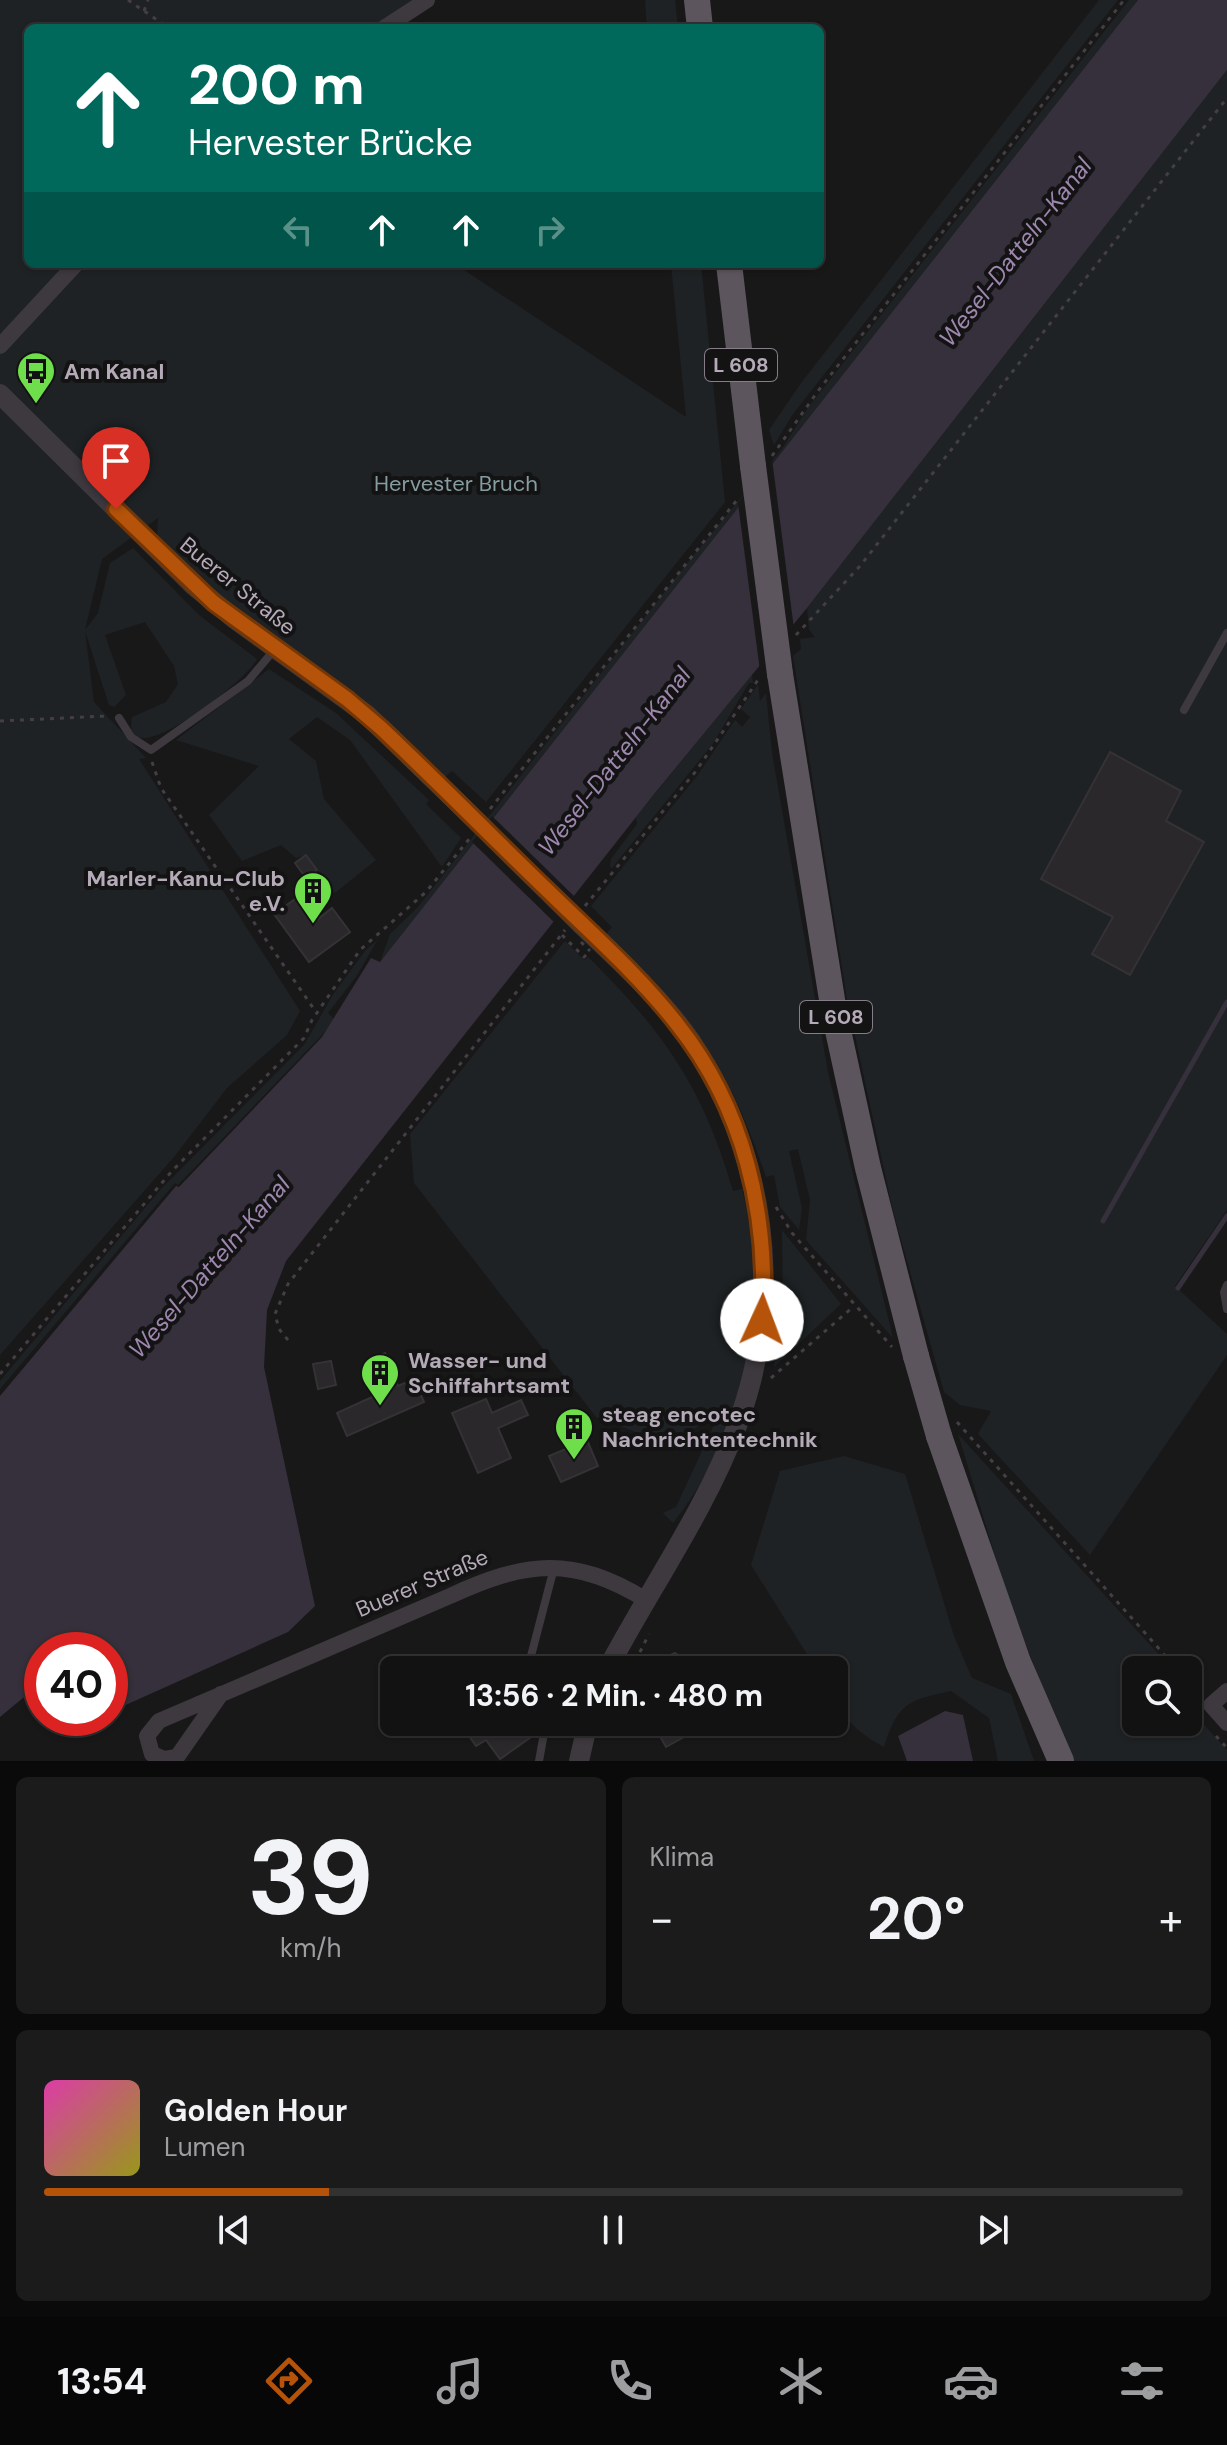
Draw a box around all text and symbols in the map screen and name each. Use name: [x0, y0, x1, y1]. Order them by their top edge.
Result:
text: 200 m: [188, 48, 365, 121]
icon: ahead: [56, 56, 160, 160]
text: Hervester Brücke: [188, 119, 473, 166]
water label: Wesel-Datteln-Kanal: [932, 151, 1099, 353]
icon: left: [276, 208, 320, 252]
icon: ahead: [360, 208, 404, 252]
icon: ahead: [444, 208, 488, 252]
icon: right: [528, 208, 572, 252]
road number: L 608: [705, 349, 777, 381]
bus stop icon: Am Kanal: [15, 350, 57, 405]
place label: Am Kanal: [64, 357, 164, 386]
pin: [82, 427, 150, 509]
icon: arrive: [94, 439, 138, 483]
park label: Hervester Bruch: [374, 469, 538, 498]
street label: Buerer Straße: [174, 530, 302, 642]
water label: Wesel-Datteln-Kanal: [531, 660, 698, 862]
place label: Marler-Kanu-Club e.V.: [86, 864, 285, 918]
building icon: Marler-Kanu-Club e.V.: [292, 870, 334, 925]
road number: L 608: [800, 1001, 872, 1033]
water label: Wesel-Datteln-Kanal: [121, 1169, 297, 1364]
position arrow: [720, 1278, 804, 1362]
place label: Wasser- und Schiffahrtsamt: [408, 1346, 570, 1400]
building icon: Wasser- und Schiffahrtsamt: [359, 1352, 401, 1407]
place label: steag encotec Nachrichtentechnik: [602, 1400, 818, 1454]
building icon: steag encotec Nachrichtentechnik: [553, 1406, 595, 1461]
street label: Buerer Straße: [352, 1542, 492, 1624]
speed limit sign: 40: [24, 1632, 128, 1736]
map controls: [1122, 1656, 1202, 1736]
button: search: [1122, 1656, 1202, 1736]
text: 13:56 · 2 Min. · 480 m: [465, 1676, 763, 1715]
text: 39: [248, 1811, 374, 1946]
text: Klima: [650, 1840, 714, 1874]
text: 20°: [867, 1879, 965, 1958]
text: −: [650, 1890, 674, 1948]
text: +: [1159, 1890, 1183, 1948]
text: km/h: [280, 1931, 341, 1965]
text: Golden Hour: [164, 2091, 347, 2130]
text: Lumen: [164, 2130, 245, 2164]
icon: previous: [212, 2208, 256, 2252]
icon: pause: [591, 2208, 635, 2252]
icon: next: [971, 2208, 1015, 2252]
icon: directions: [261, 2353, 317, 2409]
icon: music: [432, 2353, 488, 2409]
icon: phone: [602, 2353, 658, 2409]
icon: climate: [773, 2353, 829, 2409]
icon: car: [943, 2353, 999, 2409]
icon: filters: [1114, 2353, 1170, 2409]
text: 13:54: [57, 2358, 147, 2405]

